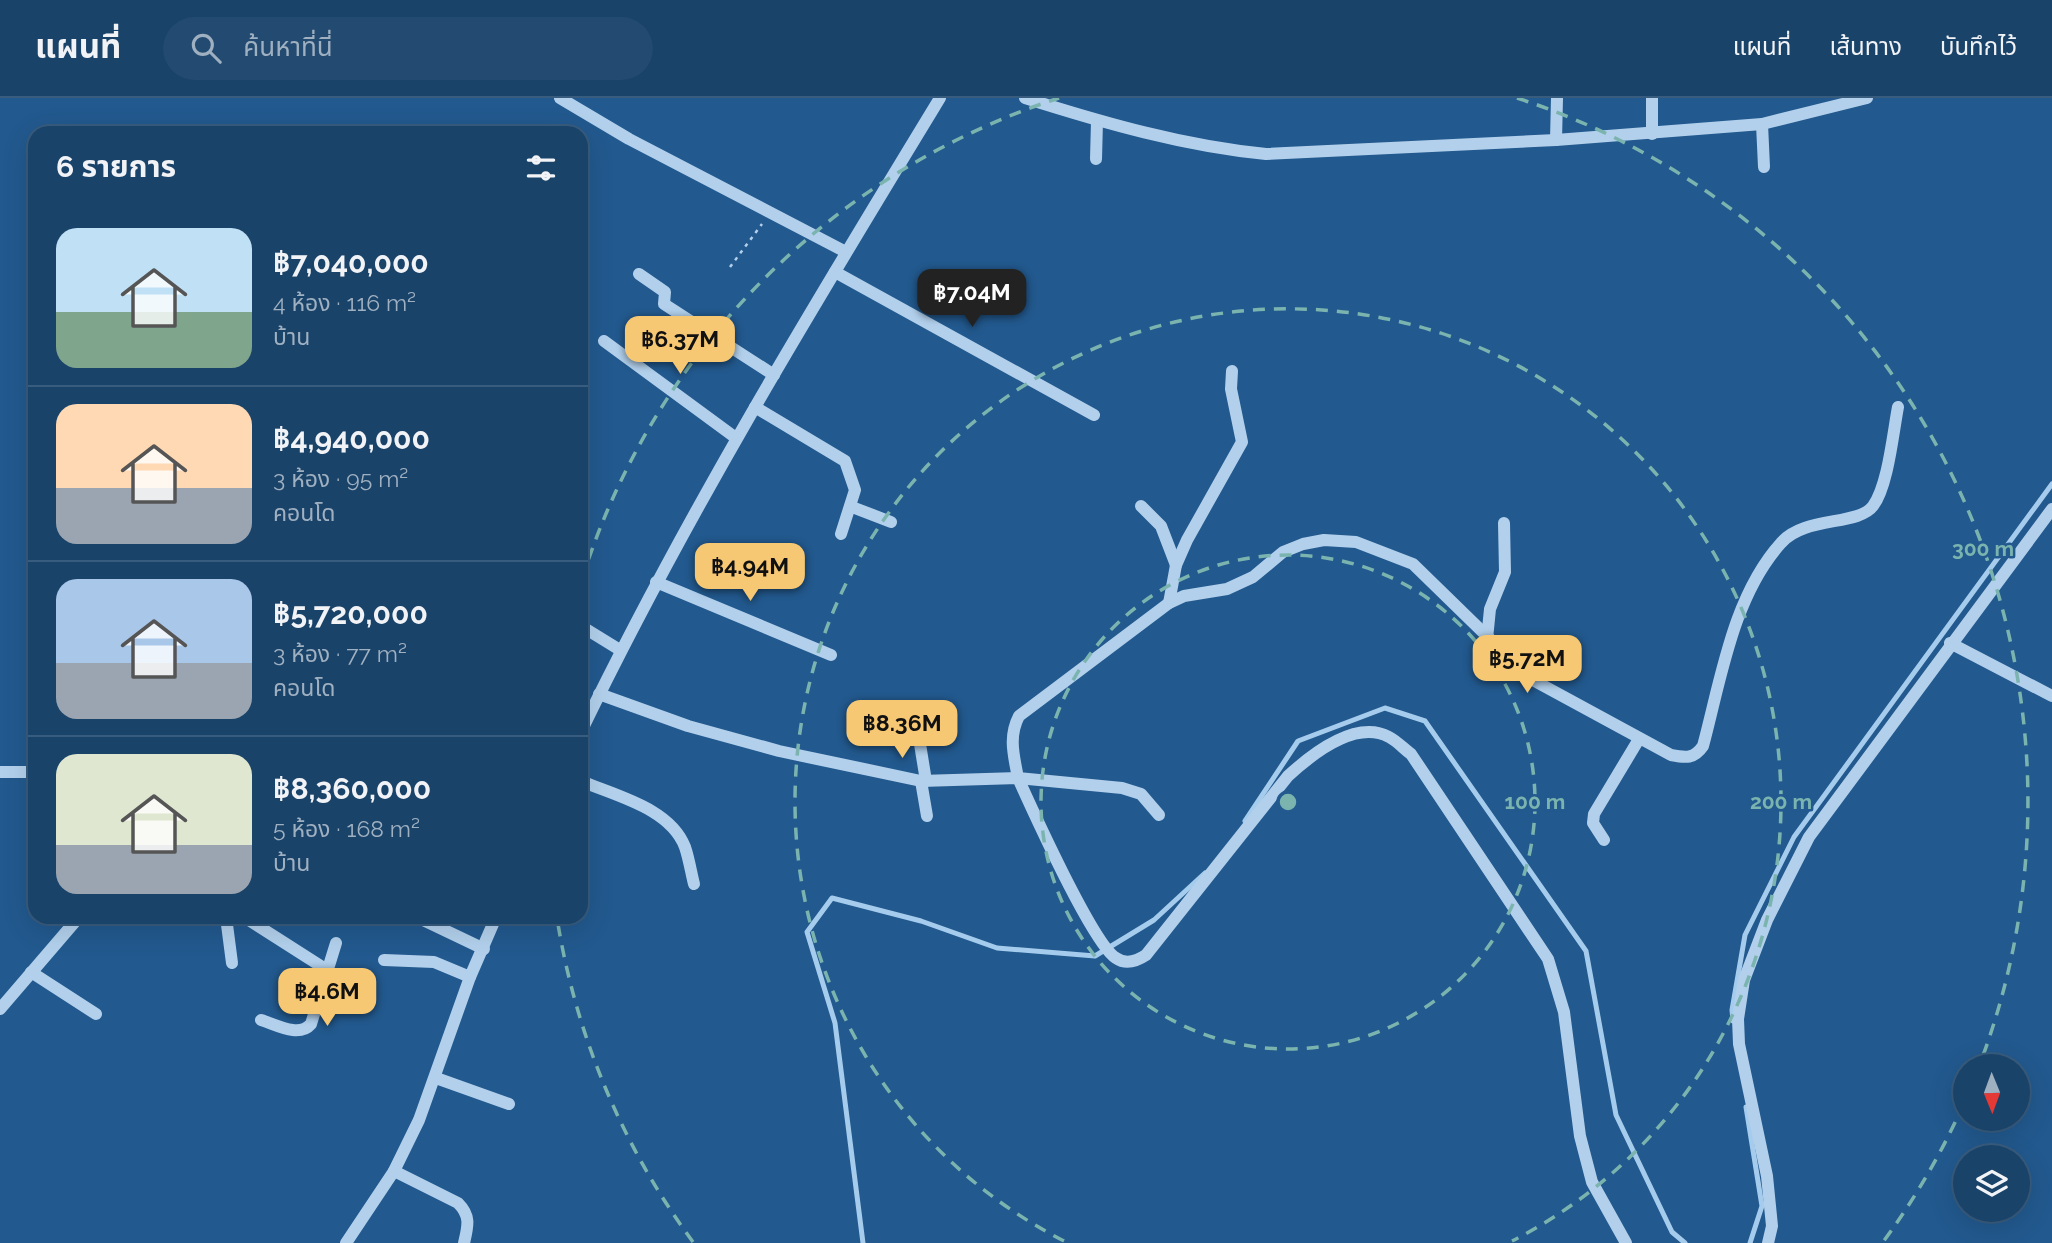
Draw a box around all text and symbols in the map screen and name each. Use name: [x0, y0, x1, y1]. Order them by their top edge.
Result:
search box: [163, 17, 653, 80]
text: แผนที่: [35, 27, 121, 66]
icon: search: [187, 29, 225, 67]
text: ค้นหาที่นี่: [243, 32, 333, 62]
text: แผนที่: [1733, 32, 1791, 61]
text: เส้นทาง: [1829, 32, 1902, 61]
text: บันทึกไว้: [1940, 32, 2017, 61]
text: 6 รายการ: [56, 149, 176, 184]
icon: filters: [522, 149, 560, 187]
text: ฿7,040,000: [273, 245, 429, 280]
icon: home: [112, 256, 196, 340]
pin: ฿7.04M: [915, 270, 1029, 329]
text: ฿7.04M: [933, 278, 1011, 305]
text: 4 ห้อง · 116 m²: [273, 289, 416, 316]
pin: ฿6.37M: [623, 316, 737, 376]
text: บ้าน: [273, 323, 310, 350]
text: ฿6.37M: [641, 325, 719, 352]
text: ฿4,940,000: [273, 421, 430, 456]
icon: home: [112, 432, 196, 516]
text: 3 ห้อง · 95 m²: [273, 465, 408, 492]
text: คอนโด: [273, 499, 335, 526]
text: 300 m: [1952, 536, 2014, 561]
pin: ฿4.94M: [693, 544, 807, 603]
text: ฿4.94M: [711, 552, 789, 579]
text: ฿5,720,000: [273, 596, 428, 631]
icon: home: [112, 607, 196, 691]
pin: ฿5.72M: [1470, 636, 1584, 695]
text: 3 ห้อง · 77 m²: [273, 640, 407, 667]
text: ฿5.72M: [1489, 644, 1565, 671]
text: คอนโด: [273, 674, 335, 701]
pin: ฿8.36M: [845, 700, 959, 760]
text: ฿8.36M: [862, 709, 942, 736]
text: ฿8,360,000: [273, 771, 431, 806]
icon: home: [112, 782, 196, 866]
text: 100 m: [1505, 789, 1565, 814]
text: 200 m: [1750, 789, 1812, 814]
centre of rings: [1276, 790, 1300, 814]
text: 5 ห้อง · 168 m²: [273, 815, 420, 842]
text: บ้าน: [273, 849, 310, 876]
pin: ฿4.6M: [278, 968, 376, 1028]
text: ฿4.6M: [294, 977, 360, 1004]
north arrow: [1953, 1054, 2030, 1130]
map controls: [1953, 1054, 2030, 1222]
button: layers: [1953, 1145, 2030, 1222]

